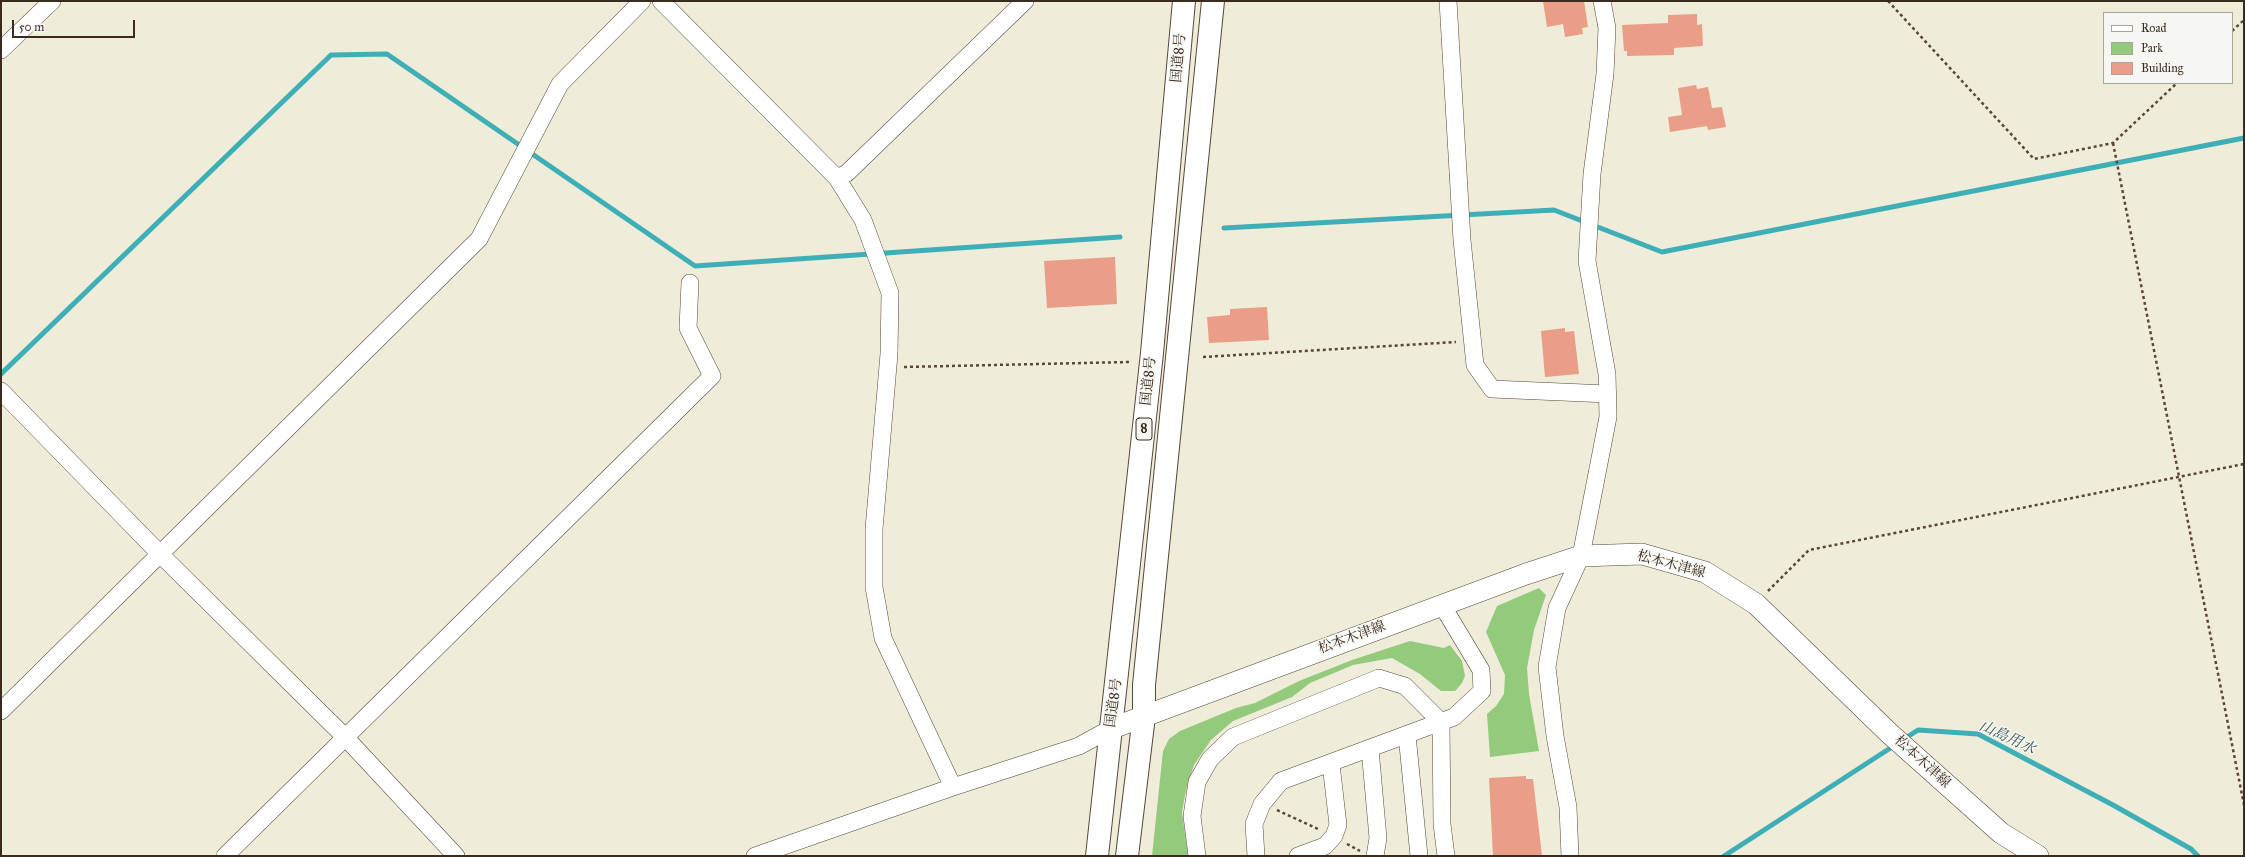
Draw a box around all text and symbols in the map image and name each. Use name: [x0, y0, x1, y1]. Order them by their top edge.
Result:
scale bar: [14, 12, 137, 38]
legend: [2103, 12, 2233, 84]
text: 50 m: [19, 20, 44, 34]
text: Road: [2141, 21, 2167, 35]
street label: 国道8号: [1168, 33, 1190, 83]
text: Park: [2141, 41, 2163, 55]
text: Building: [2141, 61, 2183, 75]
street label: 国道8号: [1138, 356, 1160, 406]
road number: 8: [1136, 418, 1152, 440]
street label: 松本木津線: [1635, 548, 1707, 582]
street label: 松本木津線: [1316, 618, 1388, 658]
street label: 国道8号: [1102, 677, 1126, 729]
water label: 山島用水: [1976, 717, 2038, 759]
street label: 松本木津線: [1890, 732, 1954, 792]

